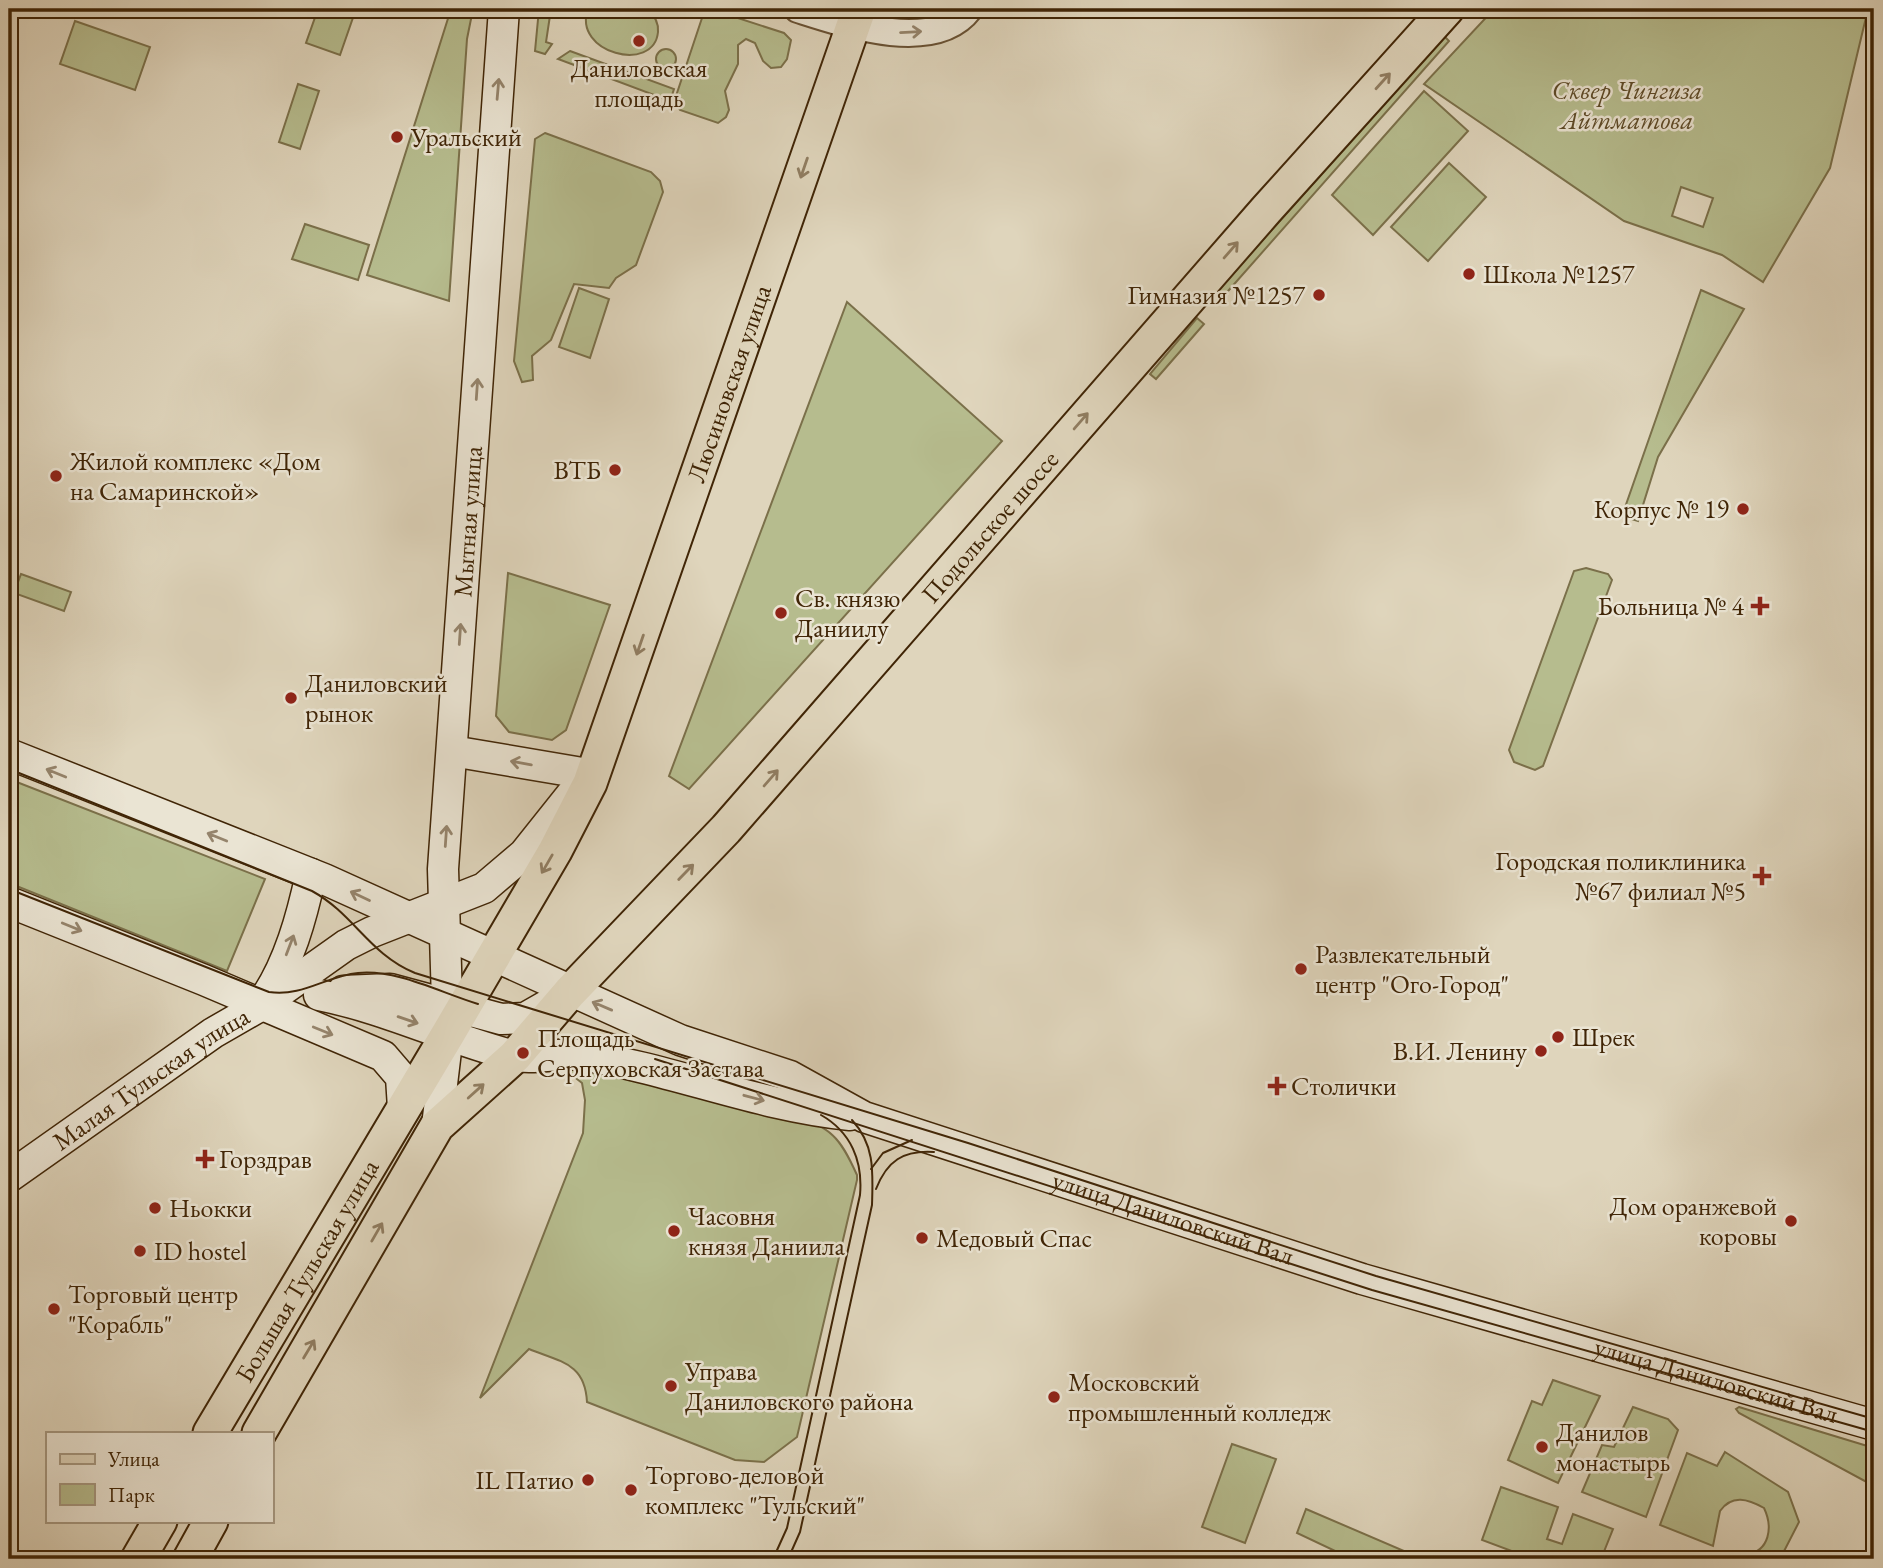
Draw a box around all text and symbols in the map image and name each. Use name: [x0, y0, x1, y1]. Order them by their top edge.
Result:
one-way arrow: [899, 25, 922, 38]
marker: Даниловская площадь: [631, 33, 647, 49]
place label: Даниловская площадь: [571, 51, 707, 115]
one-way arrow: [1374, 73, 1391, 90]
park label: Сквер Чингиза Айтматова: [1552, 73, 1702, 137]
one-way arrow: [492, 78, 505, 101]
place label: Уральский: [410, 120, 522, 154]
marker: Уральский: [389, 129, 405, 145]
one-way arrow: [797, 156, 809, 178]
one-way arrow: [1223, 241, 1239, 259]
place label: Школа №1257: [1483, 257, 1635, 291]
marker: Школа №1257: [1461, 266, 1477, 282]
place label: Гимназия №1257: [1128, 278, 1306, 312]
street label: Люсиновская улица: [679, 279, 779, 487]
marker: Гимназия №1257: [1311, 287, 1327, 303]
one-way arrow: [471, 378, 484, 401]
one-way arrow: [1073, 413, 1089, 431]
street label: Подольское шоссе: [914, 443, 1066, 610]
place label: Жилой комплекс «Дом на Самаринской»: [69, 444, 320, 508]
street label: Мытная улица: [445, 444, 490, 598]
place label: ВТБ: [554, 453, 601, 487]
marker: ВТБ: [607, 462, 623, 478]
marker: Жилой комплекс «Дом на Самаринской»: [48, 468, 64, 484]
place label: Корпус № 19: [1594, 492, 1730, 526]
marker: Корпус № 19: [1735, 501, 1751, 517]
place label: Св. князю Даниилу: [795, 581, 900, 645]
place label: Больница № 4: [1597, 589, 1745, 623]
marker: Больница № 4: [1750, 596, 1770, 616]
marker: Св. князю Даниилу: [773, 605, 789, 621]
one-way arrow: [454, 623, 467, 646]
one-way arrow: [633, 634, 646, 656]
place label: Даниловский рынок: [305, 666, 448, 730]
marker: Даниловский рынок: [283, 690, 299, 706]
one-way arrow: [510, 756, 533, 769]
one-way arrow: [45, 765, 67, 778]
one-way arrow: [763, 769, 779, 787]
one-way arrow: [440, 825, 453, 848]
one-way arrow: [207, 829, 228, 842]
place label: Городская поликлиника №67 филиал №5: [1495, 844, 1747, 908]
one-way arrow: [540, 854, 554, 874]
one-way arrow: [677, 863, 694, 881]
marker: Городская поликлиника №67 филиал №5: [1752, 866, 1772, 886]
one-way arrow: [350, 889, 371, 902]
one-way arrow: [61, 922, 83, 935]
one-way arrow: [284, 934, 297, 956]
place label: Развлекательный центр "Ого-Город": [1315, 937, 1509, 1001]
marker: Развлекательный центр "Ого-Город": [1293, 961, 1309, 977]
street label: Малая Тульская улица: [46, 998, 256, 1158]
one-way arrow: [592, 999, 614, 1012]
one-way arrow: [396, 1015, 418, 1027]
place label: Шрек: [1572, 1020, 1636, 1054]
place label: Площадь Серпуховская Застава: [537, 1021, 765, 1085]
one-way arrow: [312, 1025, 334, 1038]
marker: Шрек: [1550, 1029, 1566, 1045]
place label: В.И. Ленину: [1393, 1034, 1528, 1068]
marker: В.И. Ленину: [1533, 1043, 1549, 1059]
marker: Площадь Серпуховская Застава: [515, 1045, 531, 1061]
place label: Столички: [1291, 1069, 1397, 1103]
marker: Столички: [1269, 1078, 1285, 1094]
one-way arrow: [467, 1083, 485, 1099]
one-way arrow: [743, 1092, 765, 1105]
place label: Горздрав: [219, 1142, 312, 1176]
marker: Горздрав: [197, 1151, 213, 1167]
street label: Большая Тульская улица: [227, 1152, 387, 1389]
street label: улица Даниловский Вал: [1048, 1162, 1298, 1273]
place label: Дом оранжевой коровы: [1609, 1189, 1777, 1253]
place label: Ньокки: [169, 1191, 252, 1225]
place label: Часовня князя Даниила: [688, 1199, 845, 1263]
marker: Ньокки: [147, 1200, 163, 1216]
marker: Дом оранжевой коровы: [1783, 1213, 1799, 1229]
place label: Медовый Спас: [936, 1221, 1092, 1255]
one-way arrow: [370, 1222, 384, 1242]
marker: Часовня князя Даниила: [666, 1223, 682, 1239]
marker: Медовый Спас: [914, 1230, 930, 1246]
place label: ID hostel: [154, 1234, 247, 1268]
marker: ID hostel: [132, 1243, 148, 1259]
place label: Торговый центр "Корабль": [68, 1277, 238, 1341]
marker: Торговый центр "Корабль": [46, 1301, 62, 1317]
street label: улица Даниловский Вал: [1590, 1329, 1842, 1431]
one-way arrow: [302, 1339, 316, 1359]
place label: Управа Даниловского района: [684, 1354, 914, 1418]
place label: Московский промышленный колледж: [1068, 1365, 1331, 1429]
marker: Управа Даниловского района: [663, 1378, 679, 1394]
marker: Московский промышленный колледж: [1046, 1389, 1062, 1405]
place label: Данилов монастырь: [1556, 1415, 1670, 1479]
legend: [46, 1432, 273, 1522]
marker: Данилов монастырь: [1534, 1439, 1550, 1455]
text: Улица: [107, 1445, 160, 1472]
place label: Торгово-деловой комплекс "Тульский": [645, 1458, 865, 1522]
place label: IL Патио: [476, 1463, 574, 1497]
marker: IL Патио: [580, 1472, 596, 1488]
text: Парк: [108, 1481, 155, 1508]
marker: Торгово-деловой комплекс "Тульский": [623, 1482, 639, 1498]

